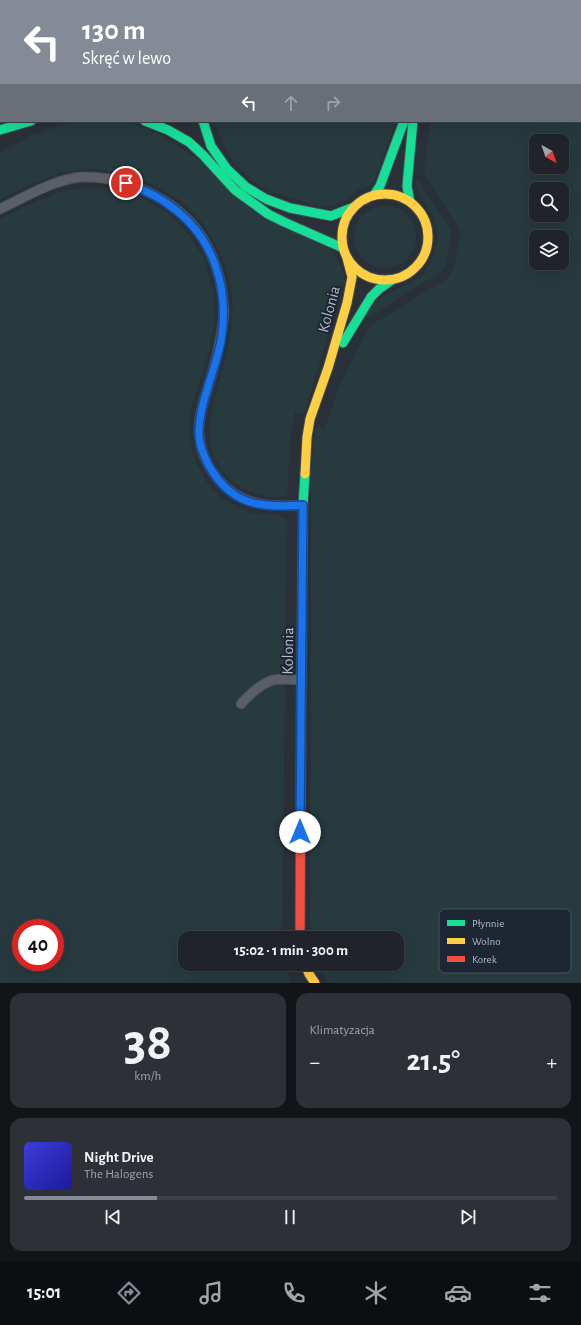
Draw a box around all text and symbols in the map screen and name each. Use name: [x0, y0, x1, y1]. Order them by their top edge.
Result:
icon: left: [16, 16, 68, 68]
text: 130 m: [82, 17, 146, 45]
text: Skręć w lewo: [82, 50, 171, 68]
icon: left: [238, 92, 260, 114]
icon: ahead: [280, 92, 302, 114]
icon: right: [322, 92, 344, 114]
north arrow: [529, 134, 569, 174]
map controls: [529, 134, 569, 270]
pin: [109, 166, 143, 200]
icon: arrive: [115, 172, 137, 194]
button: search: [529, 182, 569, 222]
button: layers: [529, 230, 569, 270]
street label: Kolonia: [315, 284, 343, 334]
street label: Kolonia: [280, 627, 296, 675]
position arrow: [279, 811, 321, 853]
legend: [439, 909, 571, 973]
text: Płynnie: [472, 918, 504, 929]
speed limit sign: 40: [12, 919, 64, 971]
text: Wolno: [472, 936, 501, 947]
text: 15:02 · 1 min · 300 m: [234, 943, 348, 958]
text: Korek: [472, 954, 497, 965]
text: 38: [124, 1017, 172, 1069]
text: Klimatyzacja: [310, 1024, 375, 1037]
text: 21.5°: [406, 1046, 460, 1076]
text: −: [310, 1051, 320, 1073]
text: +: [546, 1051, 557, 1073]
text: km/h: [134, 1070, 161, 1083]
text: Night Drive: [84, 1150, 154, 1165]
text: The Halogens: [84, 1168, 153, 1181]
icon: previous: [102, 1206, 124, 1228]
icon: pause: [279, 1206, 301, 1228]
icon: next: [457, 1206, 479, 1228]
icon: directions: [115, 1279, 143, 1307]
icon: music: [197, 1279, 225, 1307]
icon: phone: [280, 1279, 308, 1307]
icon: climate: [362, 1279, 390, 1307]
icon: car: [444, 1279, 472, 1307]
icon: filters: [526, 1279, 554, 1307]
text: 15:01: [27, 1284, 61, 1302]

